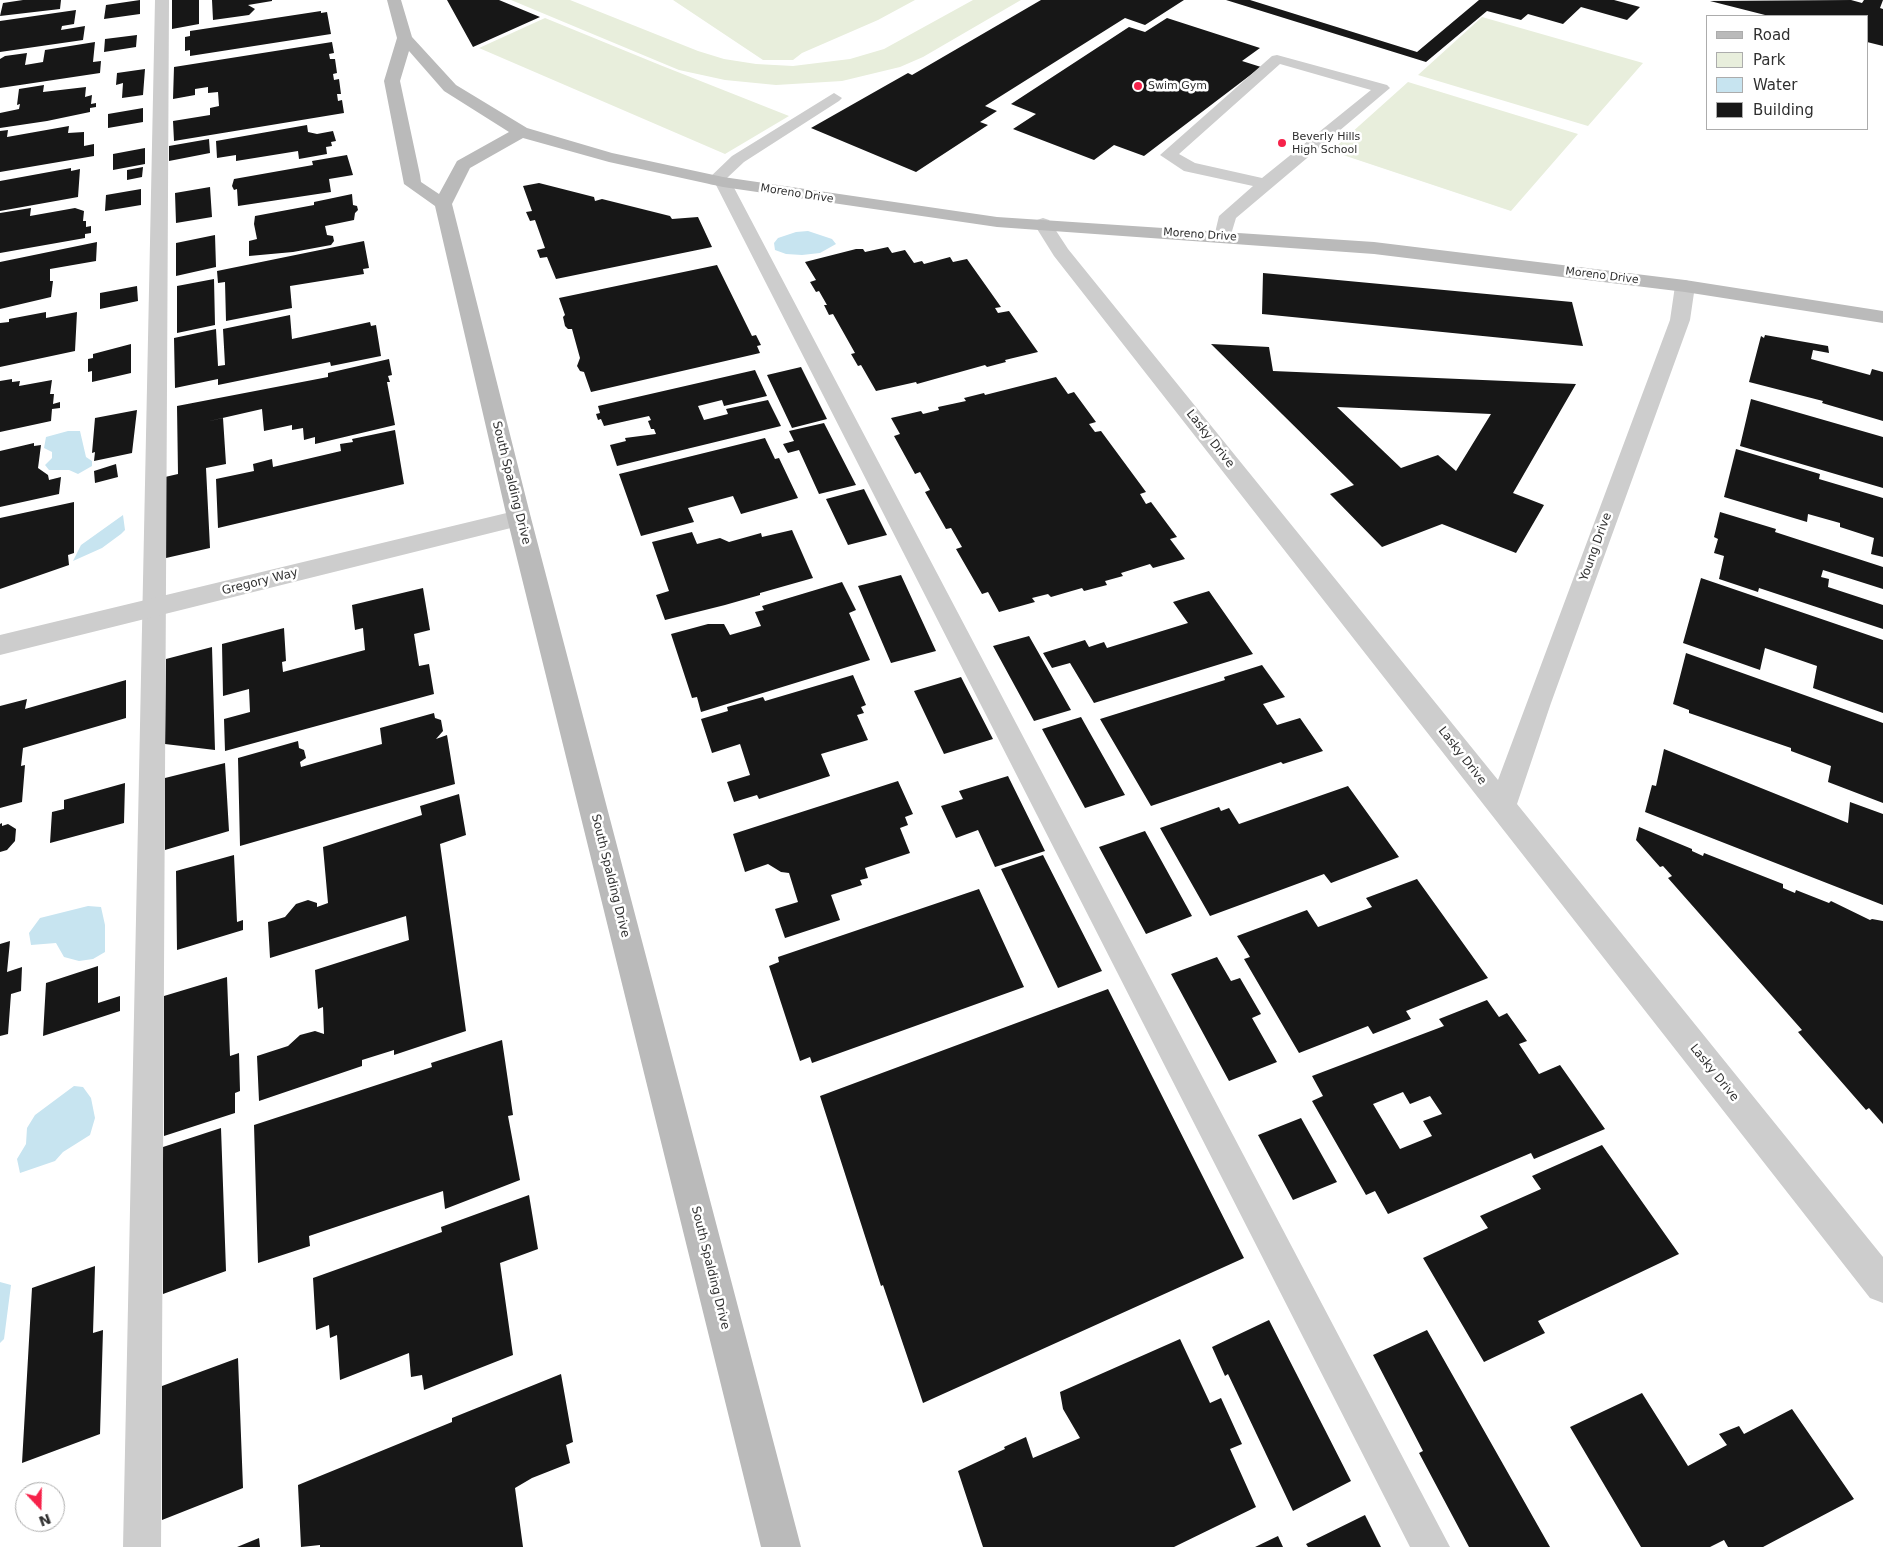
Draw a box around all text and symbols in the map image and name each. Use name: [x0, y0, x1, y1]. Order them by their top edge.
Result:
legend: [1706, 15, 1868, 130]
text: Road: [1753, 26, 1791, 44]
text: Park: [1753, 51, 1785, 69]
text: Water: [1753, 76, 1797, 94]
place label: Swim Gym: [1148, 79, 1207, 93]
marker: Swim Gym: [1132, 80, 1144, 92]
text: Building: [1753, 101, 1814, 119]
place label: Beverly Hills High School: [1292, 130, 1360, 156]
marker: Beverly Hills High School: [1276, 137, 1288, 149]
street label: Moreno Drive: [760, 182, 834, 206]
street label: Moreno Drive: [1163, 226, 1237, 244]
street label: Moreno Drive: [1565, 265, 1639, 287]
street label: Lasky Drive: [1183, 407, 1237, 471]
street label: South Spalding Drive: [489, 420, 533, 546]
street label: Young Drive: [1577, 511, 1615, 583]
street label: Gregory Way: [221, 566, 299, 598]
street label: Lasky Drive: [1435, 724, 1489, 788]
street label: South Spalding Drive: [588, 813, 632, 939]
street label: Lasky Drive: [1686, 1041, 1742, 1105]
street label: South Spalding Drive: [688, 1205, 732, 1331]
north arrow: [15, 1482, 65, 1532]
text: N: [37, 1511, 53, 1530]

